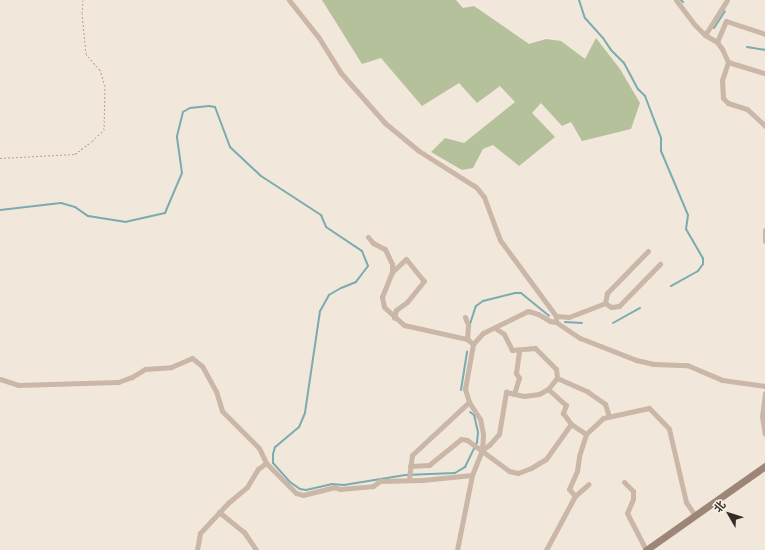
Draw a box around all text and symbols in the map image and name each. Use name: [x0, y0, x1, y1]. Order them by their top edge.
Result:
north arrow: [709, 494, 749, 534]
text: 北: [711, 498, 729, 515]

